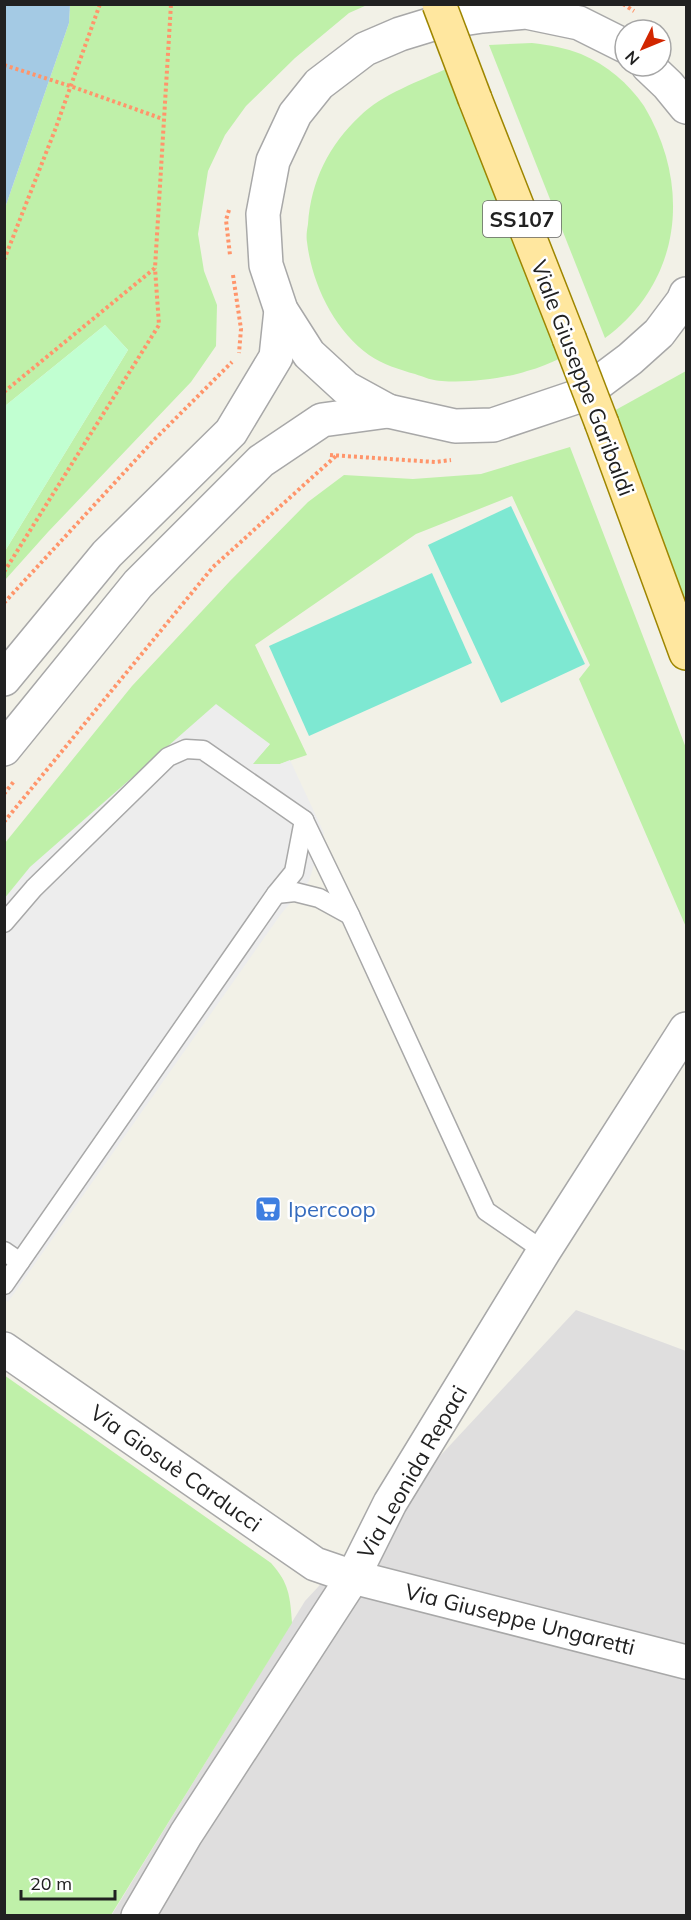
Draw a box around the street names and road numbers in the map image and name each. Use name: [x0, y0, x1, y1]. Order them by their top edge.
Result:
road number: SS107: [483, 201, 561, 237]
street label: Viale Giuseppe Garibaldi: [525, 256, 641, 500]
street label: Via Leonida Repaci: [351, 1380, 473, 1564]
street label: Via Giosuè Carducci: [85, 1398, 267, 1538]
street label: Via Giuseppe Ungaretti: [402, 1577, 638, 1661]

